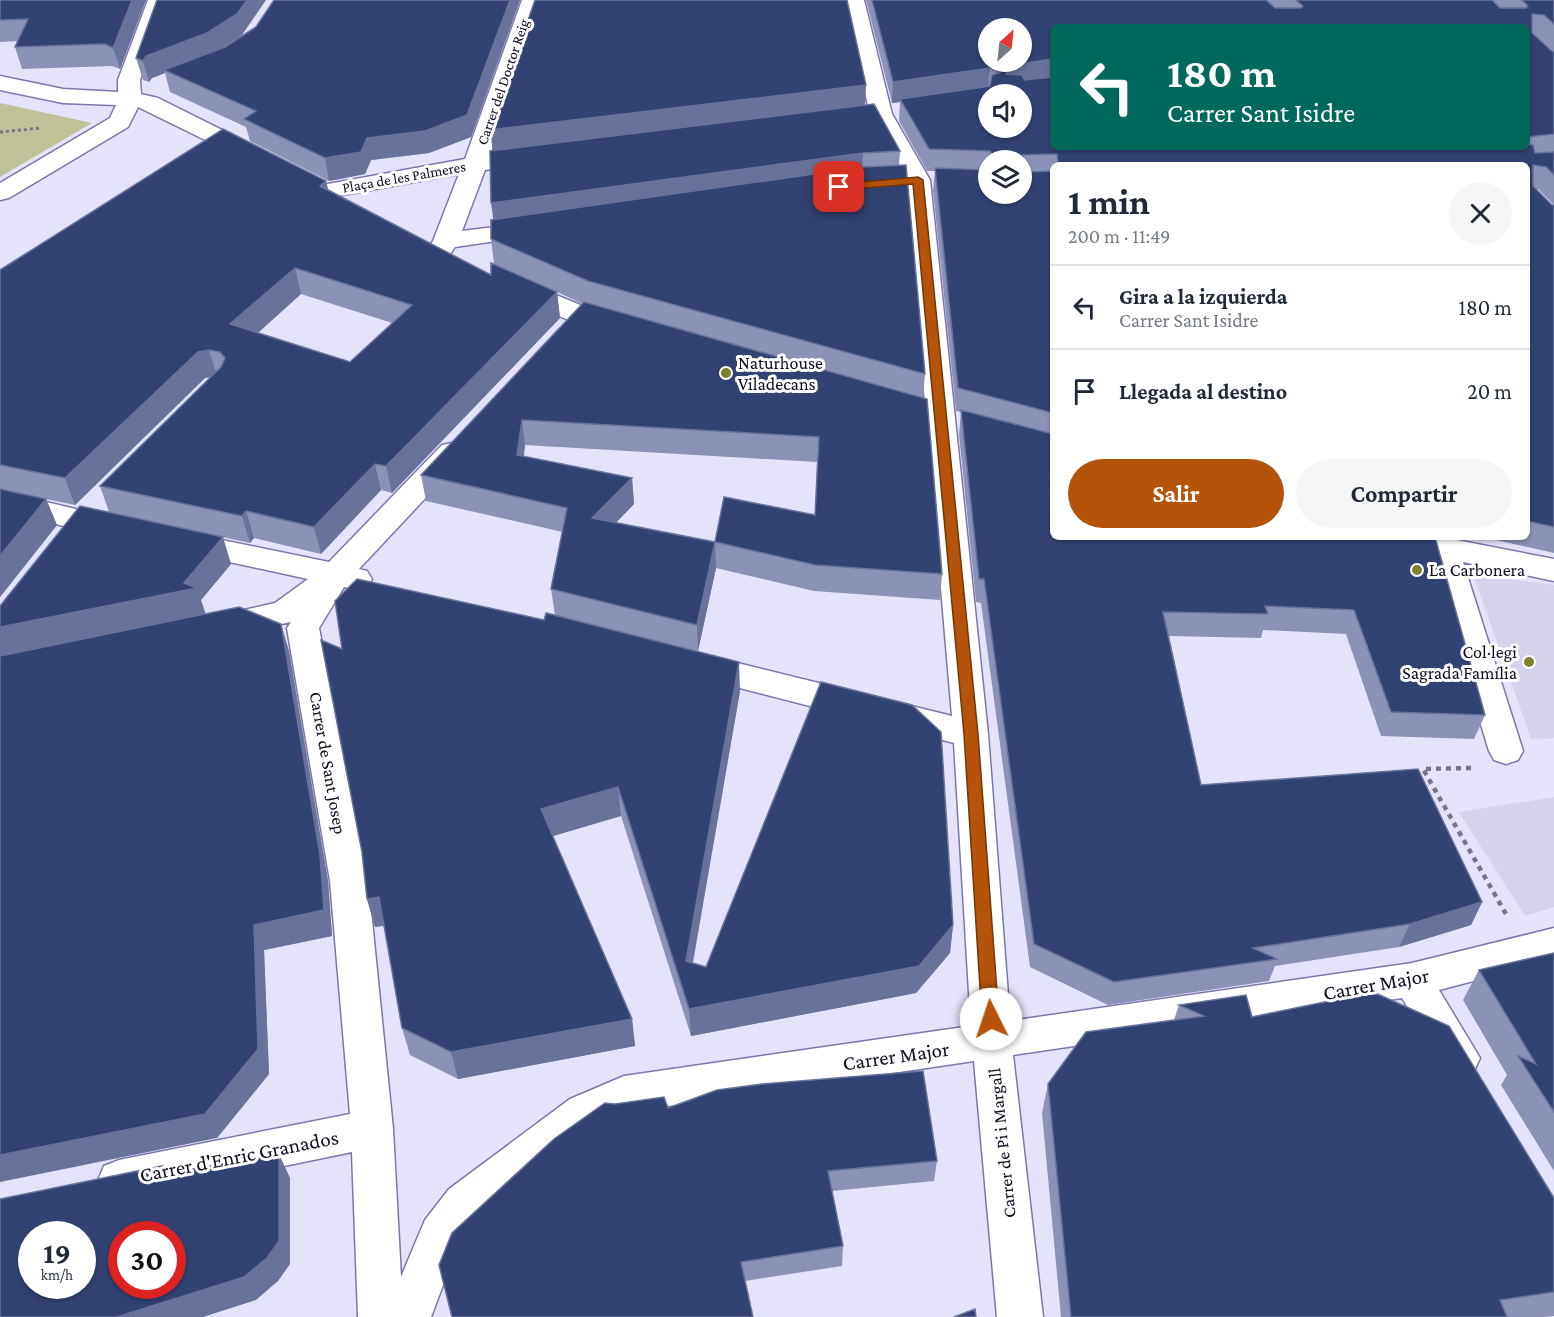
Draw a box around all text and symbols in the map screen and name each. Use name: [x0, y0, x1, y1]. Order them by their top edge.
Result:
street label: Carrer del Doctor Reig: [474, 17, 533, 147]
north arrow: [978, 18, 1032, 72]
map controls: [978, 18, 1032, 204]
icon: left: [1068, 48, 1146, 126]
text: 180 m: [1167, 49, 1276, 96]
button: sound: [978, 84, 1032, 138]
text: Carrer Sant Isidre: [1167, 98, 1355, 128]
button: layers: [978, 150, 1032, 204]
street label: Plaça de les Palmeres: [341, 158, 467, 197]
pin: [813, 161, 864, 212]
icon: arrive: [822, 170, 855, 203]
text: 1 min: [1068, 182, 1150, 222]
button: close: [1449, 182, 1512, 245]
text: 200 m · 11:49: [1068, 225, 1170, 247]
text: Gira a la izquierda: [1119, 284, 1288, 309]
icon: left: [1068, 291, 1101, 324]
text: 180 m: [1459, 295, 1512, 320]
text: Carrer Sant Isidre: [1119, 309, 1258, 331]
place label: Naturhouse Viladecans: [738, 353, 823, 394]
marker: Naturhouse Viladecans: [719, 366, 733, 380]
icon: arrive: [1068, 375, 1101, 408]
text: Llegada al destino: [1119, 379, 1287, 404]
text: 20 m: [1467, 379, 1512, 404]
button: Salir: [1068, 459, 1284, 528]
button: Compartir: [1296, 459, 1512, 528]
place label: La Carbonera: [1429, 560, 1525, 580]
marker: La Carbonera: [1410, 563, 1424, 577]
place label: Col·legi Sagrada Família: [1402, 642, 1517, 683]
marker: Col·legi Sagrada Família: [1522, 655, 1536, 669]
street label: Carrer de Sant Josep: [306, 690, 350, 836]
street label: Carrer Major: [1321, 963, 1431, 1005]
position arrow: [959, 987, 1023, 1051]
street label: Carrer Major: [841, 1037, 951, 1075]
street label: Carrer de Pi i Margall: [984, 1067, 1020, 1219]
street label: Carrer d'Enric Granados: [138, 1125, 340, 1187]
speed limit sign: 30: [108, 1221, 186, 1299]
text: 19: [43, 1236, 71, 1269]
text: km/h: [41, 1267, 73, 1283]

